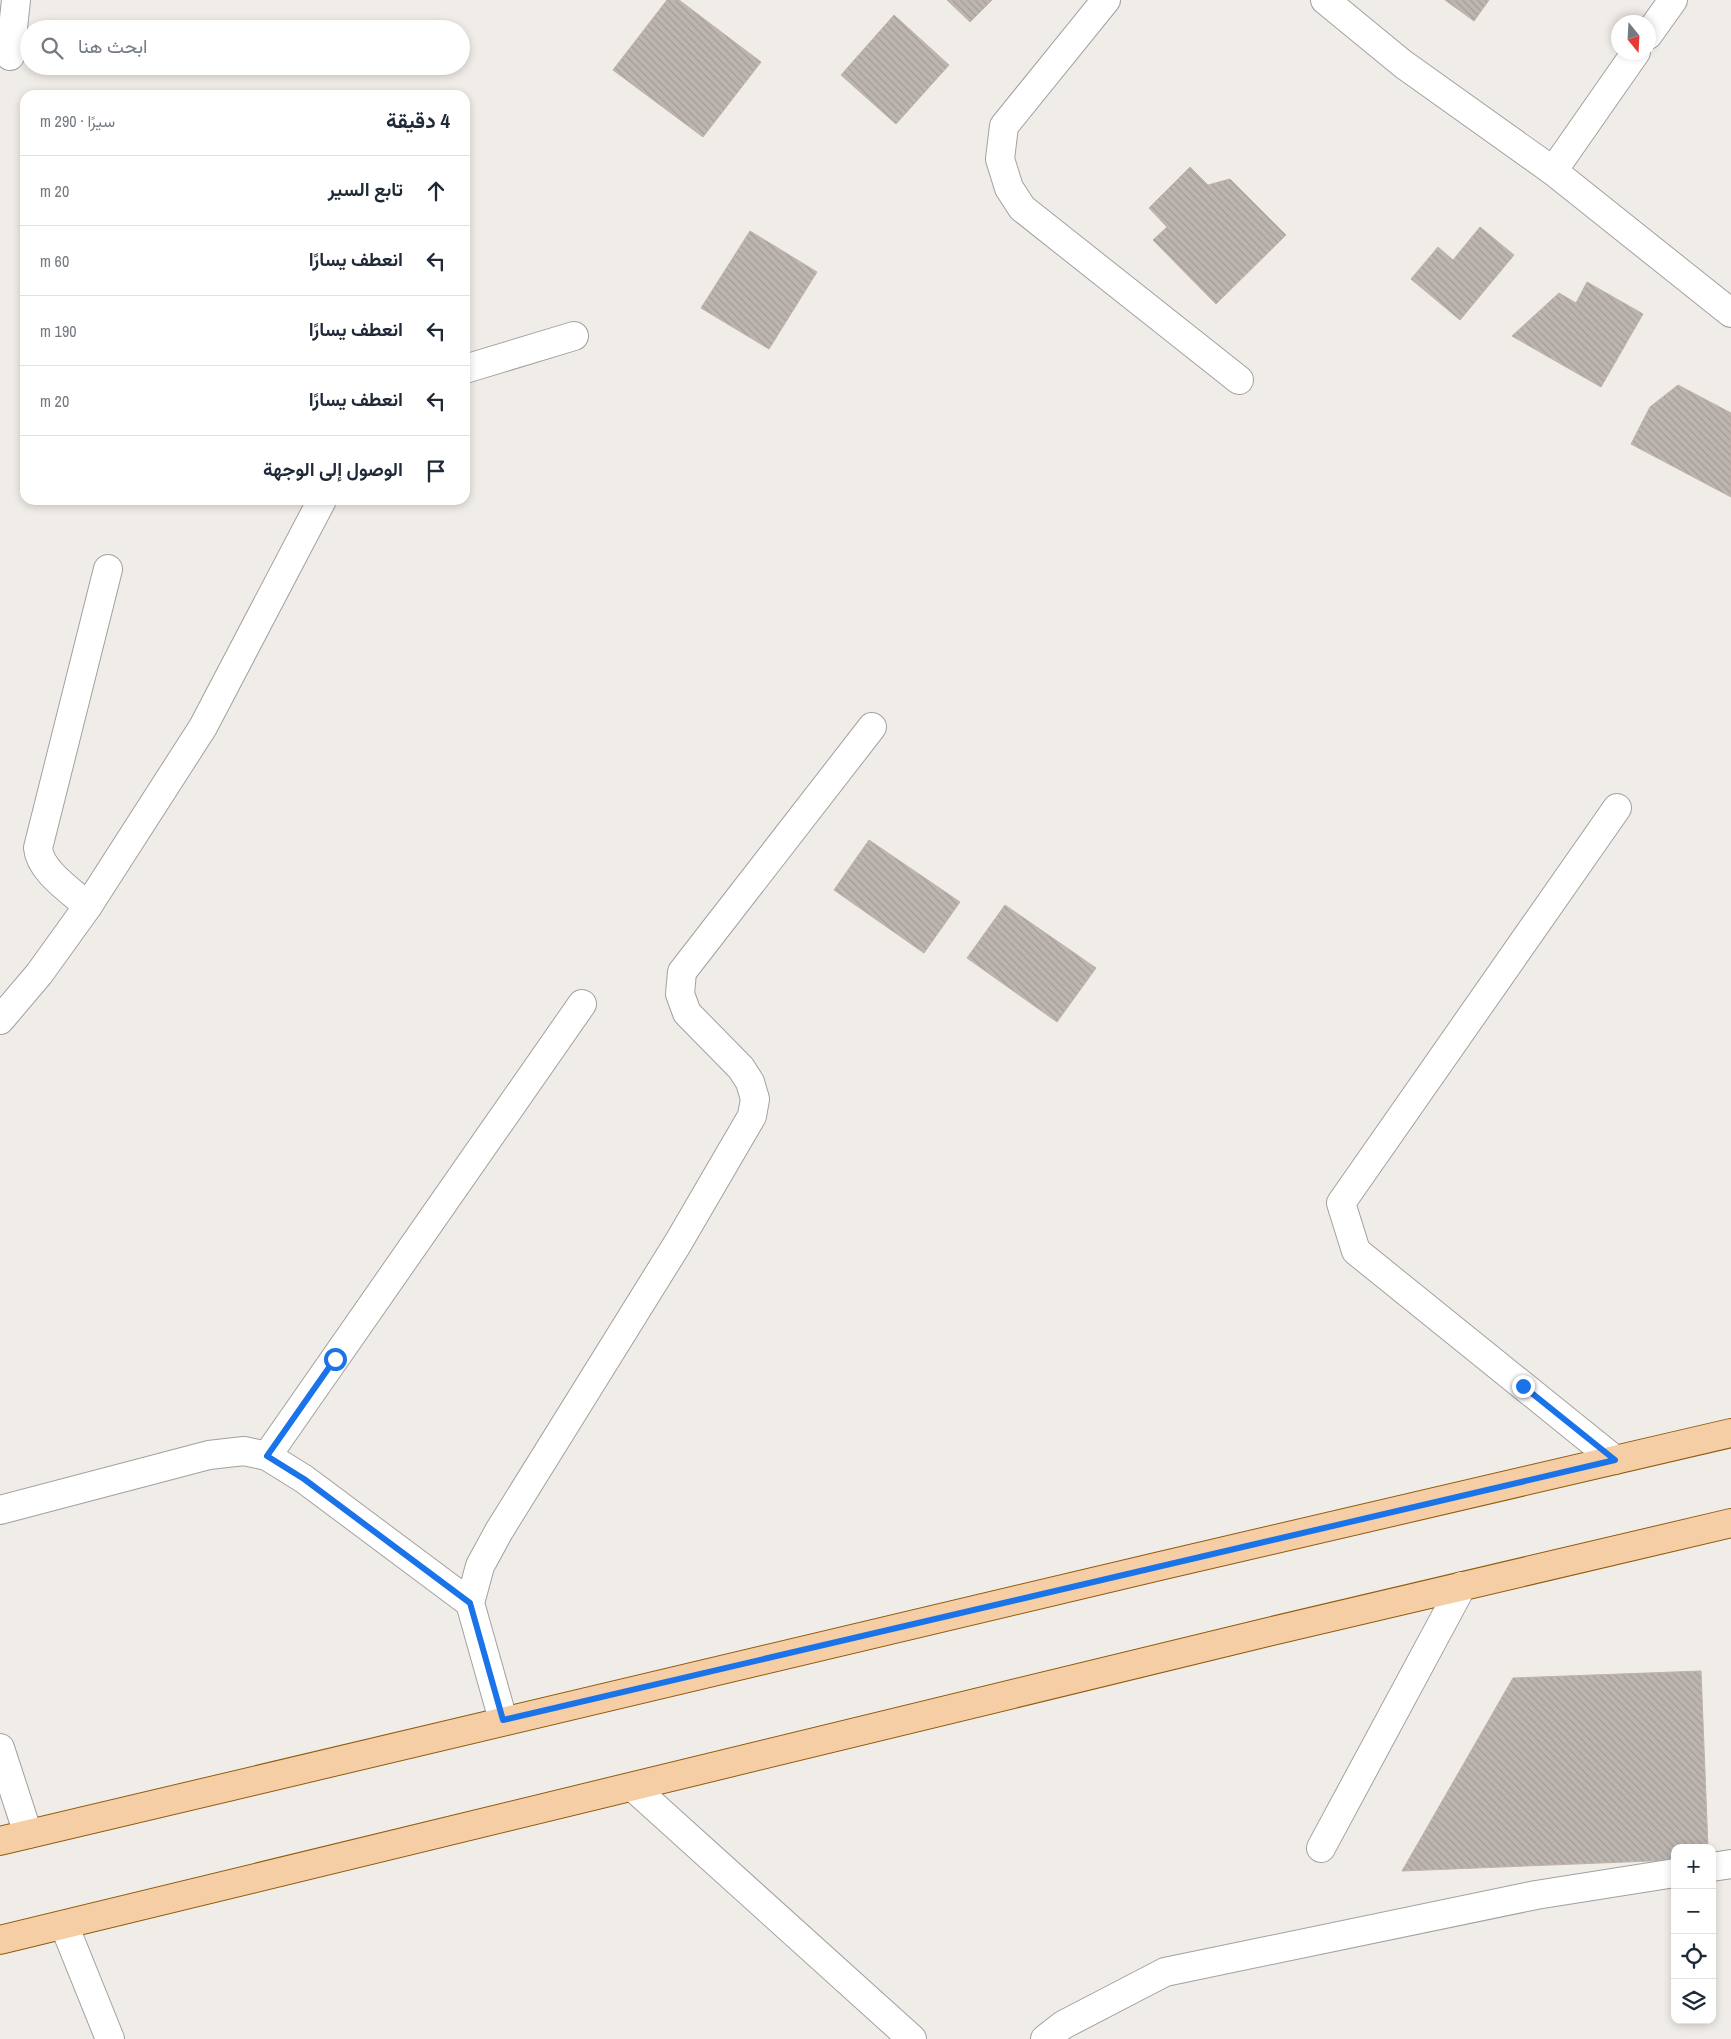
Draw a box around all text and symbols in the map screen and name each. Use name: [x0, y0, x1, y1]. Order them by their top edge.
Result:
north arrow: [1611, 15, 1656, 60]
search box: [20, 20, 470, 75]
text: ابحث هنا: [78, 33, 148, 59]
icon: search: [38, 34, 66, 62]
text: 4 دقيقة: [386, 106, 450, 135]
text: سيرًا · 290 m: [40, 110, 115, 132]
text: تابع السير: [328, 176, 403, 202]
icon: ahead: [422, 177, 450, 205]
text: 20 m: [40, 180, 69, 202]
text: انعطف يسارًا: [309, 246, 403, 272]
icon: left: [422, 247, 450, 275]
text: 60 m: [40, 250, 69, 272]
text: انعطف يسارًا: [309, 316, 403, 342]
icon: left: [422, 317, 450, 345]
text: 190 m: [40, 320, 76, 342]
text: انعطف يسارًا: [309, 386, 403, 412]
icon: left: [422, 387, 450, 415]
text: 20 m: [40, 390, 69, 412]
text: الوصول إلى الوجهة: [263, 456, 403, 482]
icon: arrive: [422, 457, 450, 485]
route start: [324, 1348, 347, 1371]
route end: [1512, 1375, 1535, 1398]
map controls: [1671, 1844, 1716, 2024]
button: +: [1671, 1844, 1716, 1889]
button: −: [1671, 1889, 1716, 1934]
button: locate: [1671, 1934, 1716, 1979]
button: layers: [1671, 1979, 1716, 2024]

